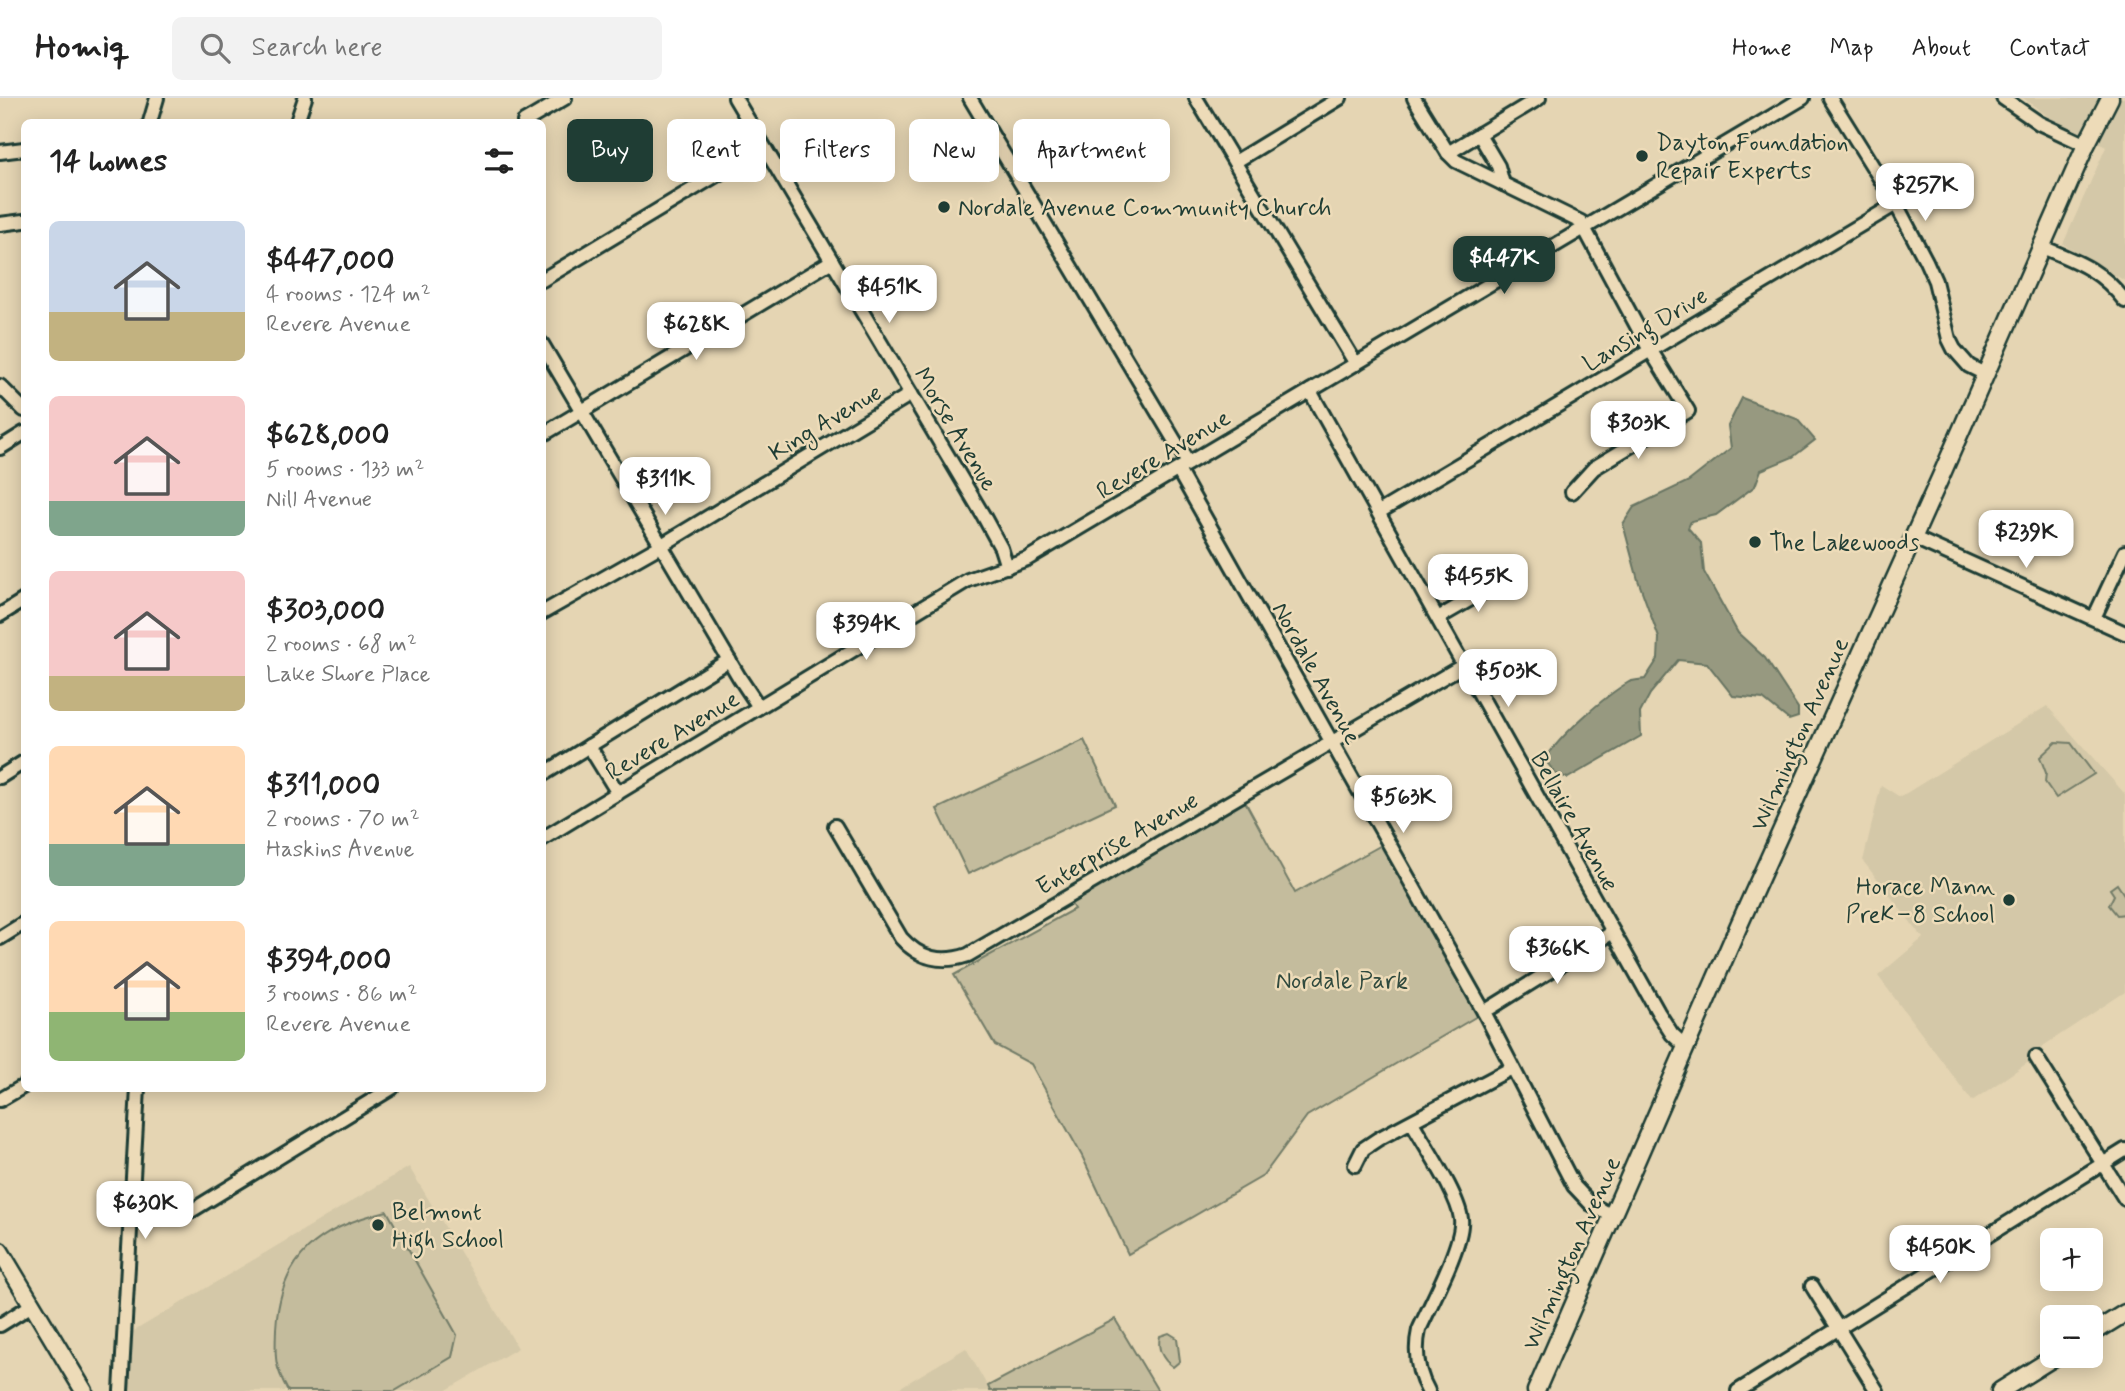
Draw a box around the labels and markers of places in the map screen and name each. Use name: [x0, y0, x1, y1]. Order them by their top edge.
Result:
place label: Dayton Foundation Repair Experts: [1656, 128, 1849, 187]
marker: Dayton Foundation Repair Experts: [1634, 148, 1650, 164]
pin: $257K: [1876, 164, 1974, 223]
place label: Nordale Avenue Community Church: [958, 193, 1332, 224]
marker: Nordale Avenue Community Church: [936, 199, 952, 215]
pin: $447K: [1455, 236, 1553, 296]
pin: $451K: [840, 266, 938, 325]
pin: $628K: [647, 302, 745, 362]
pin: $303K: [1589, 402, 1687, 461]
pin: $311K: [616, 458, 714, 517]
pin: $239K: [1977, 510, 2075, 570]
place label: The Lakewoods: [1769, 528, 1920, 559]
marker: The Lakewoods: [1747, 534, 1763, 550]
pin: $455K: [1429, 554, 1527, 614]
pin: $394K: [817, 602, 915, 662]
pin: $503K: [1459, 650, 1557, 709]
pin: $563K: [1354, 776, 1452, 835]
place label: Horace Mann PreK–8 School: [1846, 872, 1995, 931]
marker: Horace Mann PreK–8 School: [2001, 892, 2017, 908]
pin: $366K: [1508, 926, 1606, 986]
pin: $630K: [96, 1182, 194, 1241]
place label: Belmont High School: [392, 1197, 504, 1259]
marker: Belmont High School: [370, 1217, 386, 1233]
pin: $450K: [1891, 1226, 1989, 1285]

